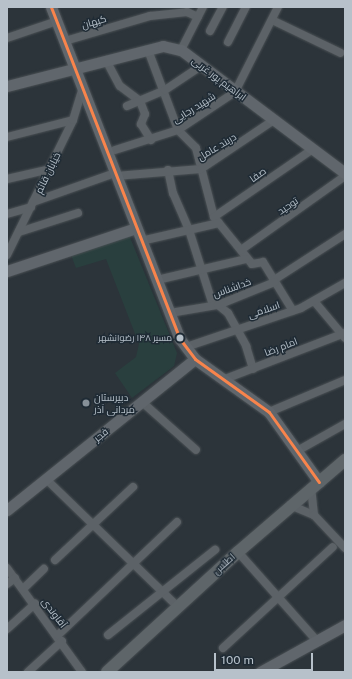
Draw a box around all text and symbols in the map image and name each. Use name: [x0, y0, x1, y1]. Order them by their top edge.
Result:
street label: کیهان: [80, 13, 108, 31]
street label: ابراهیم پور غربی: [189, 55, 249, 103]
street label: شهید رجایی: [170, 90, 218, 126]
street label: دربند عامل: [195, 131, 239, 163]
street label: خیابان قائم: [33, 150, 63, 196]
street label: صفا: [247, 165, 269, 185]
street label: توحید: [275, 195, 301, 217]
street label: خداشناس: [211, 276, 253, 300]
street label: اسلامی: [246, 299, 282, 321]
place label: مسیر ۱۴۸ رضوانشهر: [98, 333, 172, 343]
marker: مسیر ۱۴۸ رضوانشهر: [175, 333, 185, 343]
street label: امام رضا: [263, 335, 299, 359]
place label: دبیرستان مردانی آذر: [94, 391, 135, 414]
marker: دبیرستان مردانی آذر: [81, 398, 91, 408]
street label: فجر: [91, 426, 111, 444]
street label: اطلس: [210, 551, 238, 577]
street label: آقاوندی: [39, 596, 69, 630]
scale bar: [216, 645, 315, 671]
text: 100 m: [221, 653, 254, 667]

